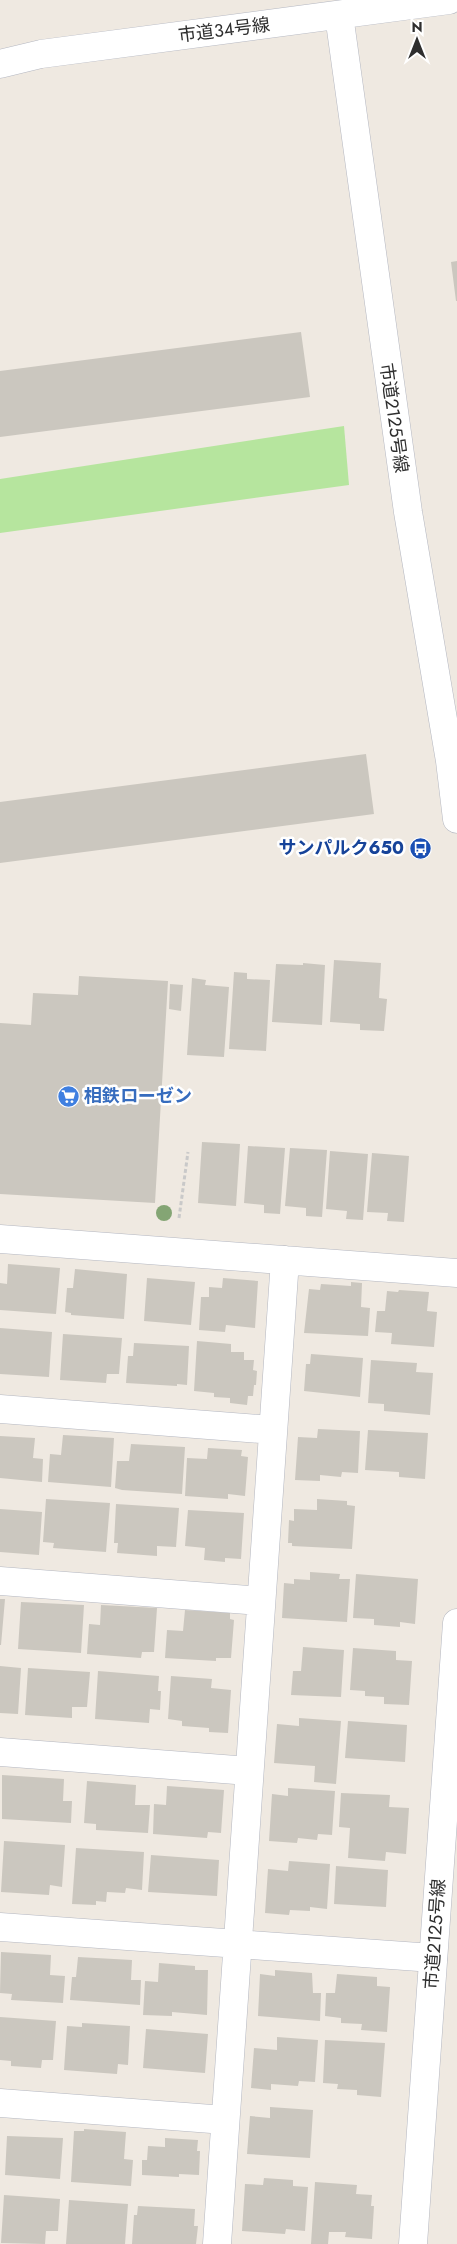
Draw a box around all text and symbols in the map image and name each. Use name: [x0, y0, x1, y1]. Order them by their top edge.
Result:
street label: 市道34号線: [177, 11, 271, 49]
north arrow: [392, 15, 442, 65]
text: N: [411, 17, 423, 37]
street label: 市道2125号線: [373, 361, 415, 475]
place label: サンパルク650: [278, 835, 404, 861]
bus stop icon: サンパルク650: [408, 836, 432, 860]
place label: 相鉄ローゼン: [84, 1083, 192, 1109]
supermarket icon: 相鉄ローゼン: [56, 1084, 80, 1108]
street label: 市道2125号線: [418, 1878, 452, 1990]

